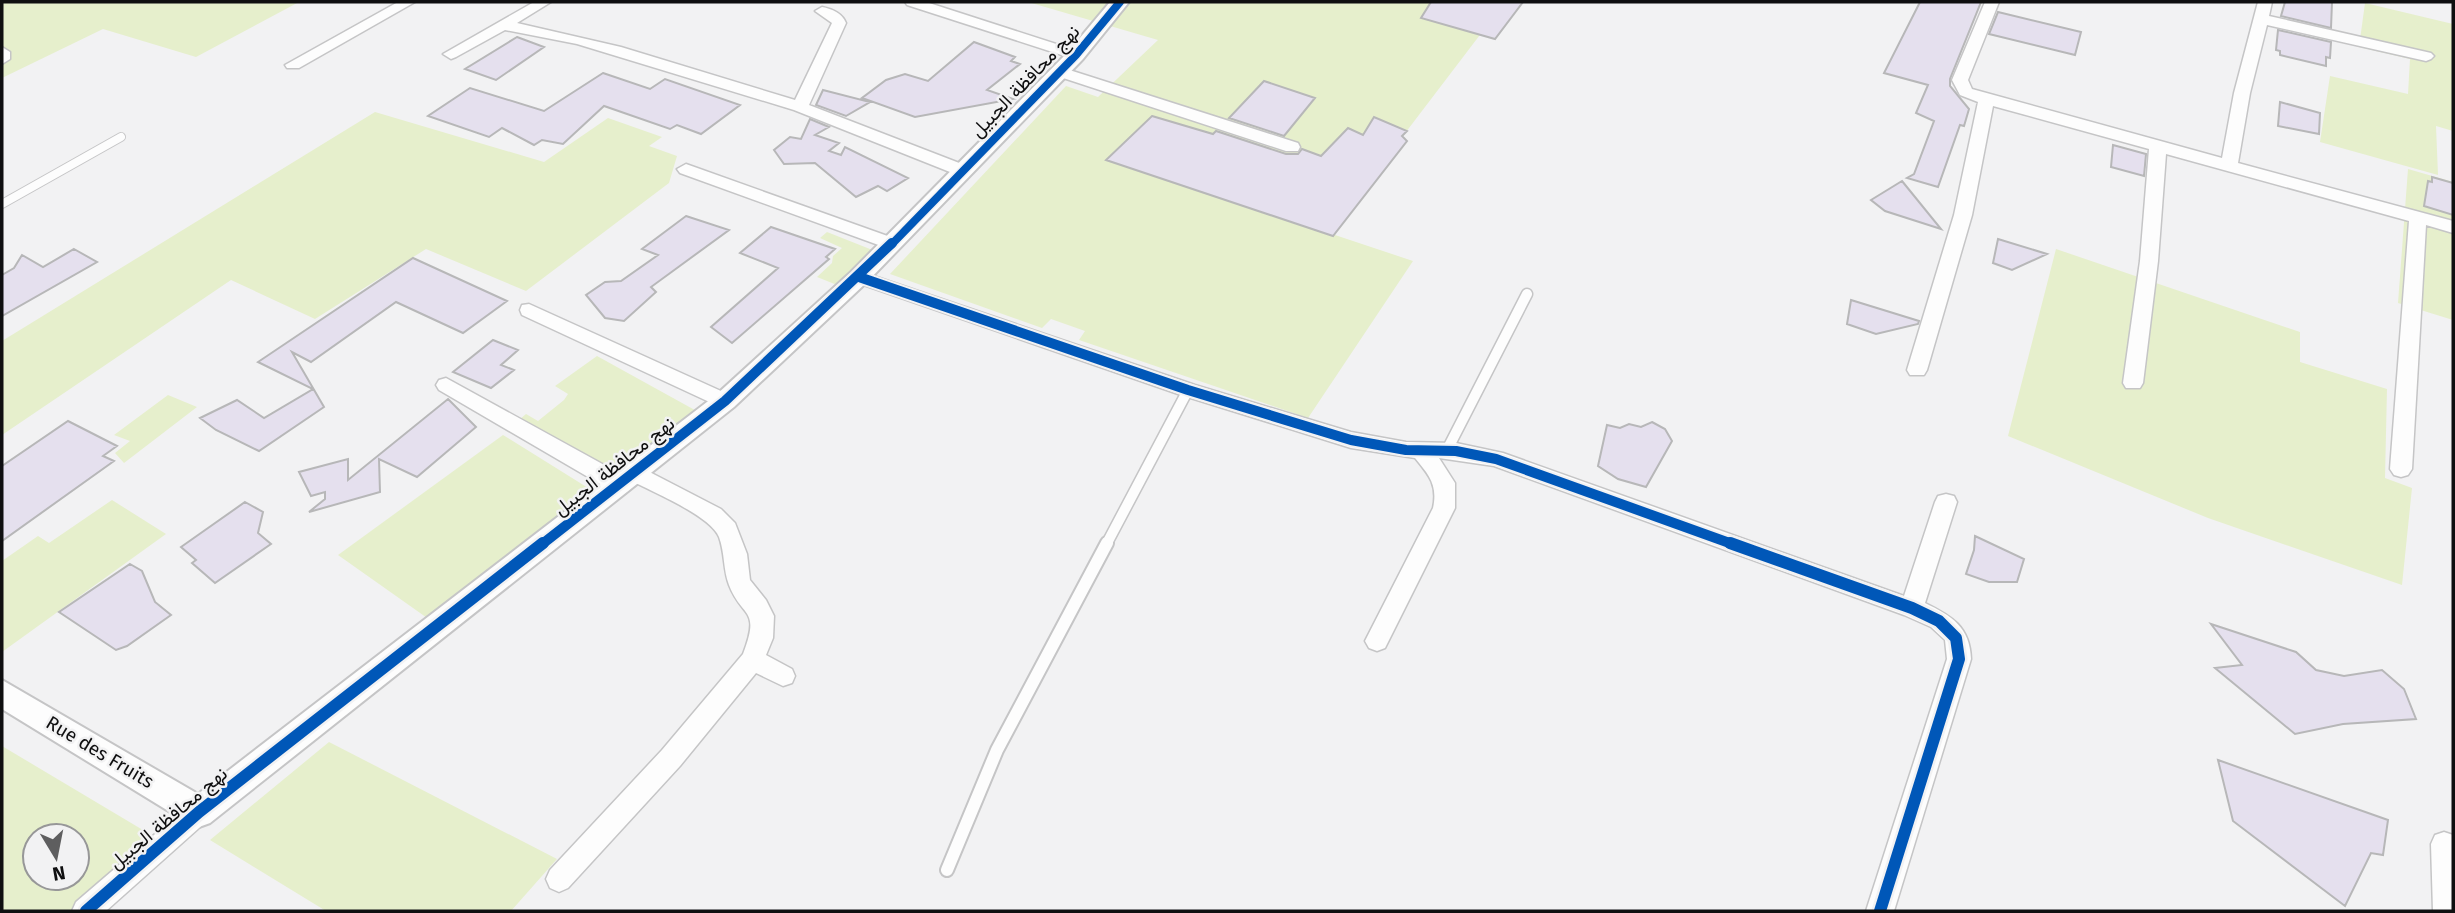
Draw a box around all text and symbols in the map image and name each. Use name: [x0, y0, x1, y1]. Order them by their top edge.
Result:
street label: نهج محافظة الجبيل: [966, 20, 1086, 143]
street label: نهج محافظة الجبيل: [549, 412, 680, 522]
street label: Rue des Fruits: [42, 711, 158, 793]
street label: نهج محافظة الجبيل: [104, 762, 233, 876]
north arrow: [21, 822, 91, 892]
text: N: [51, 861, 67, 886]

